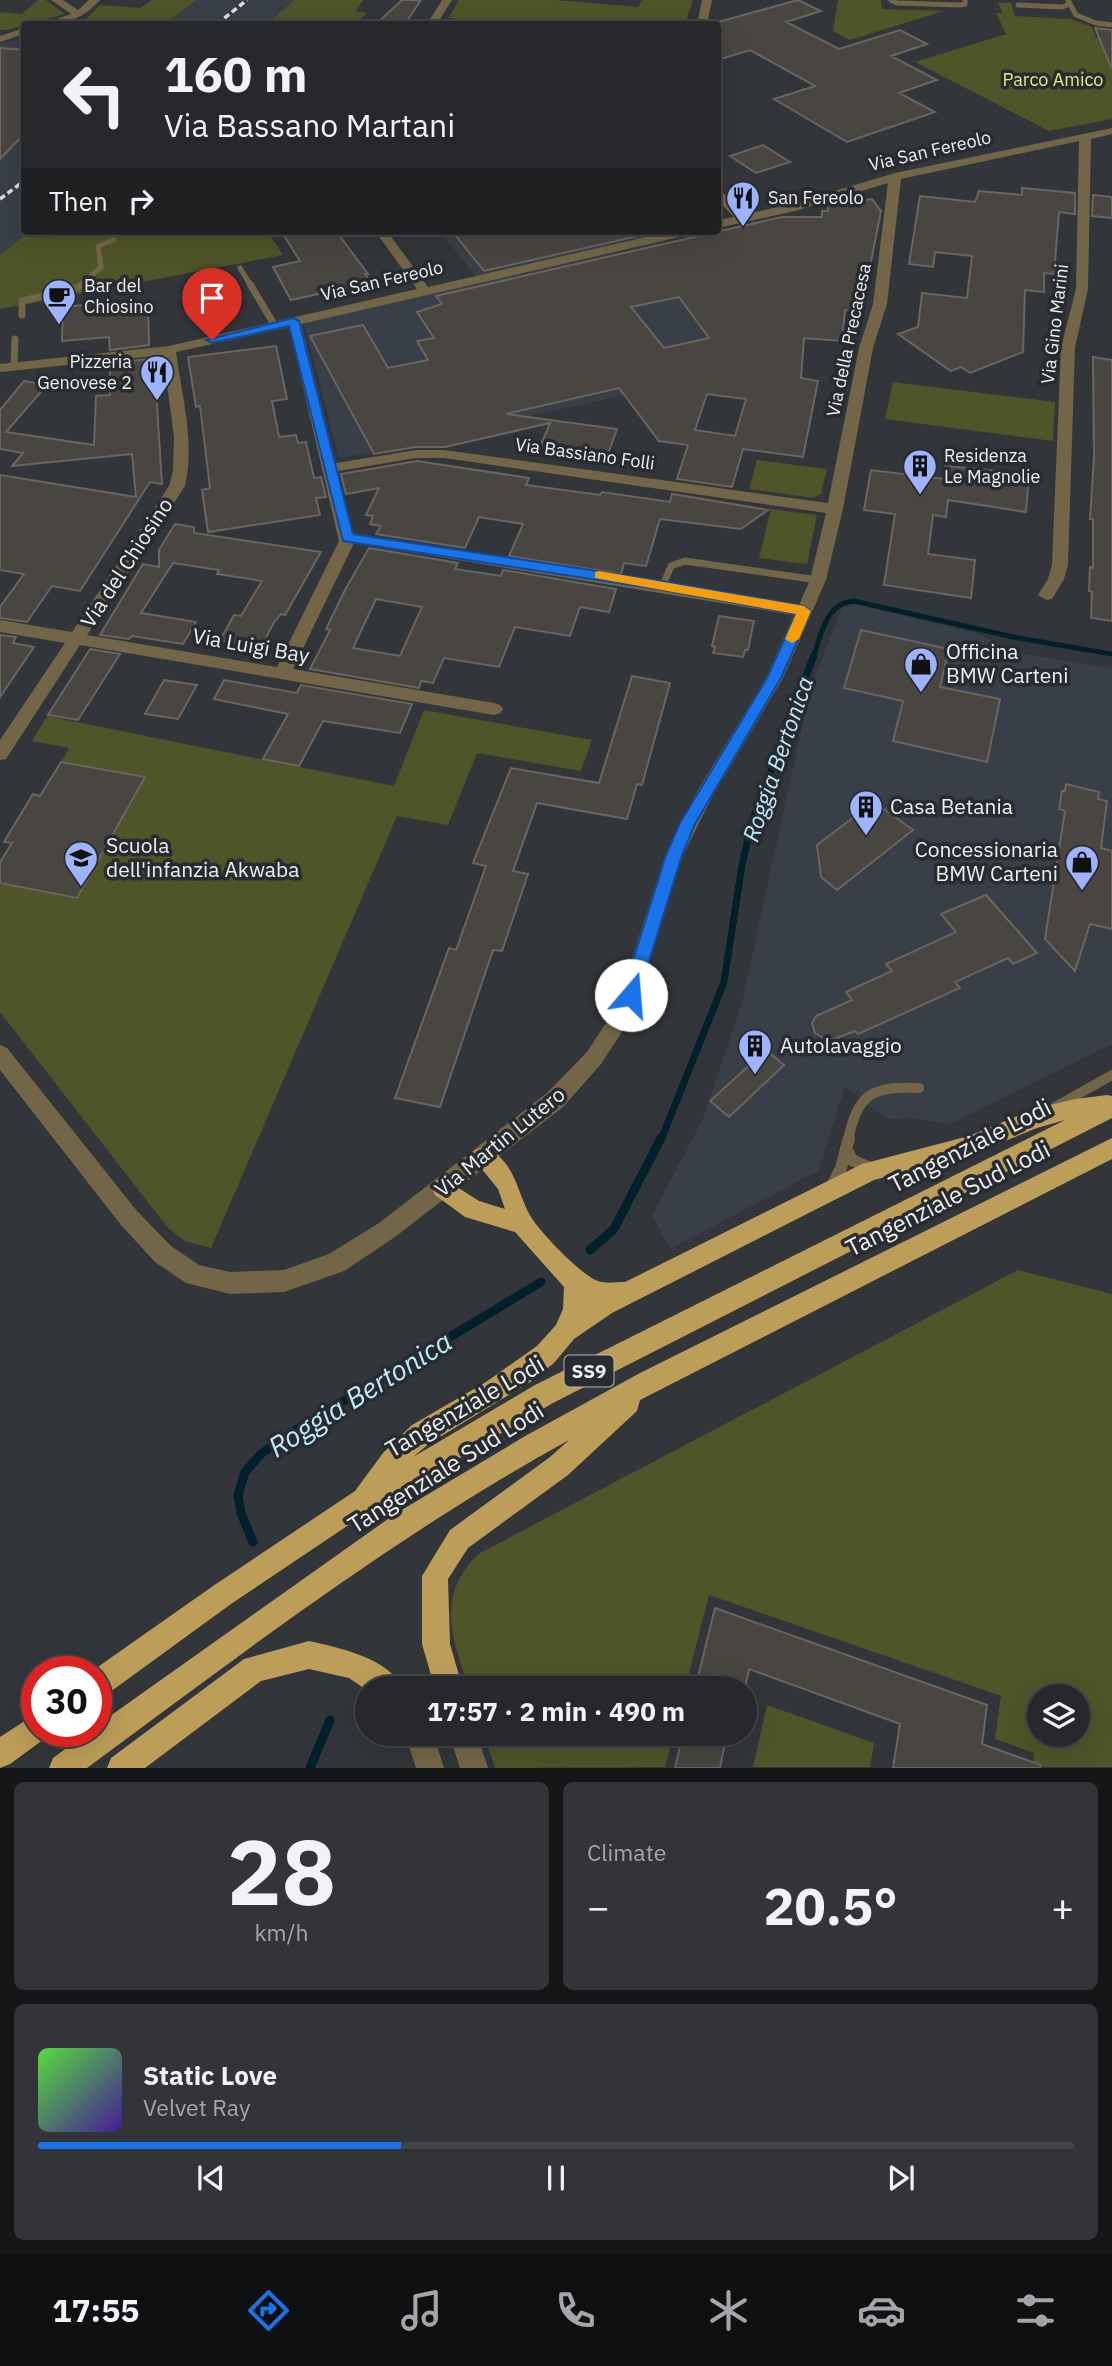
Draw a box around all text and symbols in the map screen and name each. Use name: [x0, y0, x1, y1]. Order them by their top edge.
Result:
text: 160 m: [164, 42, 308, 105]
icon: left: [49, 49, 140, 140]
park label: Parco Amico: [1003, 68, 1103, 91]
text: Via Bassano Martani: [164, 104, 455, 146]
street label: Via San Fereolo: [866, 125, 993, 176]
restaurant icon: San Fereolo: [724, 179, 762, 228]
icon: right: [122, 182, 160, 220]
text: Then: [49, 184, 108, 218]
place label: San Fereolo: [768, 186, 864, 209]
street label: Via San Fereolo: [318, 255, 445, 306]
street label: Via della Precacesa: [821, 261, 876, 419]
street label: Via Gino Marini: [1036, 263, 1073, 385]
pin: [182, 268, 242, 340]
place label: Bar del Chiosino: [84, 274, 154, 318]
cafe icon: Bar del Chiosino: [40, 277, 78, 326]
icon: arrive: [193, 279, 231, 317]
place label: Pizzeria Genovese 2: [37, 350, 132, 394]
restaurant icon: Pizzeria Genovese 2: [138, 353, 176, 402]
street label: Via Bassiano Folli: [514, 432, 656, 475]
place label: Residenza Le Magnolie: [944, 444, 1040, 488]
building icon: Residenza Le Magnolie: [901, 447, 939, 496]
street label: Via del Chiosino: [74, 492, 179, 633]
street label: Via Luigi Bay: [190, 621, 312, 669]
place label: Officina BMW Carteni: [946, 637, 1068, 689]
shop icon: Officina BMW Carteni: [902, 645, 940, 694]
water label: Roggia Bertonica: [735, 672, 819, 845]
building icon: Casa Betania: [847, 788, 885, 837]
place label: Casa Betania: [890, 792, 1013, 820]
place label: Scuola dell'infanzia Akwaba: [106, 831, 299, 883]
place label: Concessionaria BMW Carteni: [915, 835, 1058, 887]
school or university icon: Scuola dell'infanzia Akwaba: [62, 839, 100, 888]
shop icon: Concessionaria BMW Carteni: [1063, 843, 1101, 892]
position arrow: [594, 958, 668, 1032]
building icon: Autolavaggio: [736, 1027, 774, 1076]
place label: Autolavaggio: [780, 1031, 902, 1059]
street label: Via Martin Lutero: [428, 1080, 570, 1203]
street label: Tangenziale Lodi: [883, 1090, 1056, 1200]
street label: Tangenziale Sud Lodi: [840, 1133, 1055, 1264]
water label: Roggia Bertonica: [261, 1322, 459, 1465]
street label: Tangenziale Lodi: [379, 1348, 550, 1465]
road number: SS9: [564, 1356, 614, 1386]
street label: Tangenziale Sud Lodi: [341, 1394, 550, 1540]
speed limit sign: 30: [21, 1656, 112, 1747]
map controls: [1027, 1684, 1090, 1747]
button: layers: [1027, 1684, 1090, 1747]
text: 17:57 · 2 min · 490 m: [427, 1694, 685, 1728]
text: 28: [227, 1812, 336, 1930]
text: Climate: [587, 1837, 666, 1867]
text: 20.5°: [763, 1872, 898, 1939]
text: −: [587, 1882, 610, 1931]
text: +: [1051, 1882, 1074, 1931]
text: km/h: [254, 1917, 309, 1947]
text: Static Love: [143, 2058, 277, 2092]
text: Velvet Ray: [143, 2092, 250, 2122]
icon: previous: [192, 2159, 230, 2197]
icon: pause: [537, 2159, 575, 2197]
icon: next: [882, 2159, 920, 2197]
icon: directions: [244, 2286, 293, 2335]
icon: music: [397, 2286, 446, 2335]
icon: phone: [551, 2286, 600, 2335]
icon: climate: [704, 2286, 753, 2335]
icon: car: [857, 2286, 906, 2335]
icon: filters: [1011, 2286, 1060, 2335]
text: 17:55: [52, 2289, 140, 2331]

